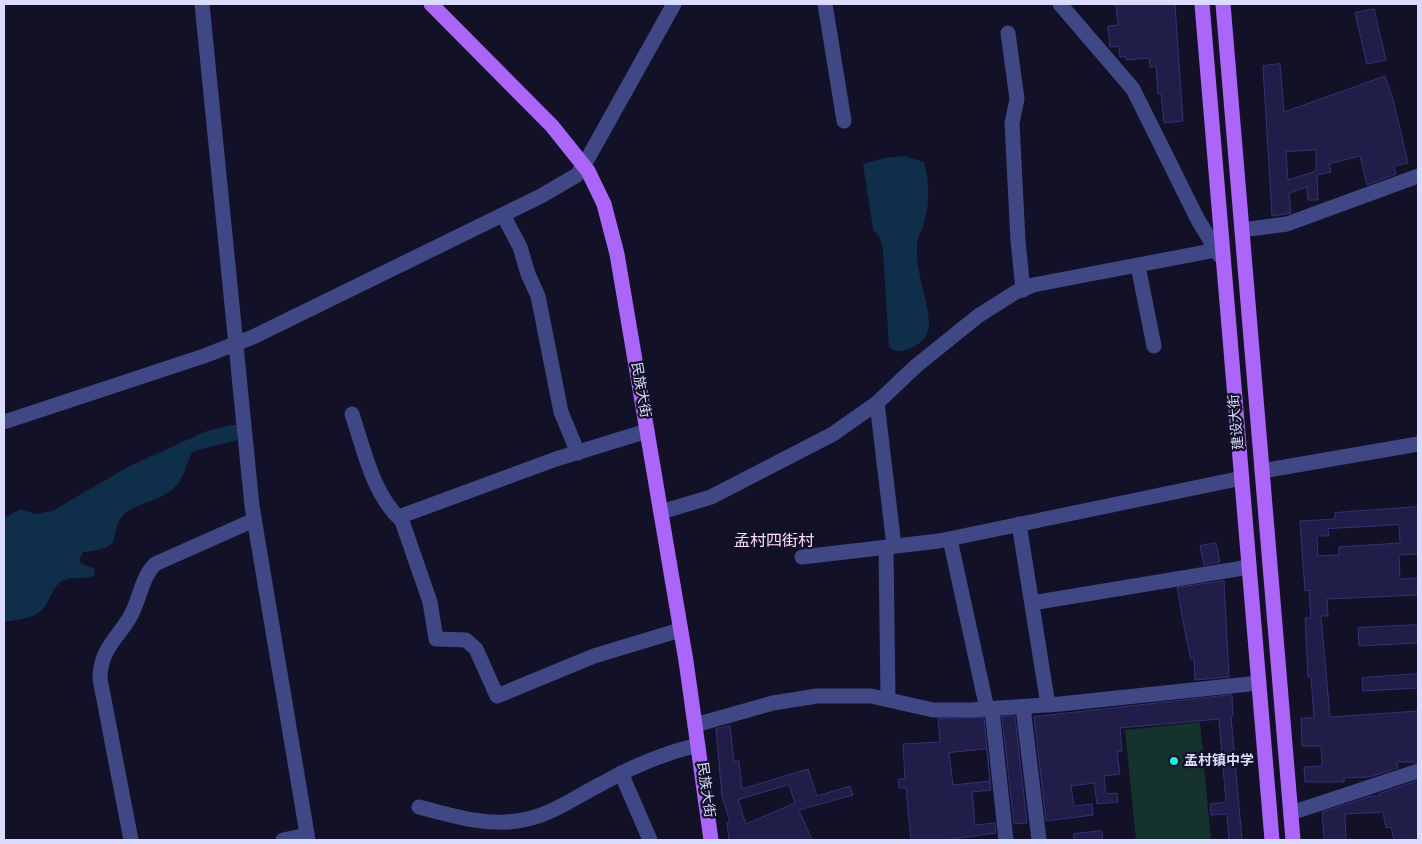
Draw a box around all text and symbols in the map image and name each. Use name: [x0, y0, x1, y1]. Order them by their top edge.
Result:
street label: 民族大街: [627, 361, 653, 419]
street label: 建设大街: [1226, 393, 1248, 451]
district label: 孟村四街村: [734, 532, 814, 552]
place label: 孟村镇中学: [1184, 753, 1254, 769]
marker: 孟村镇中学: [1168, 755, 1180, 767]
street label: 民族大街: [693, 761, 717, 819]

